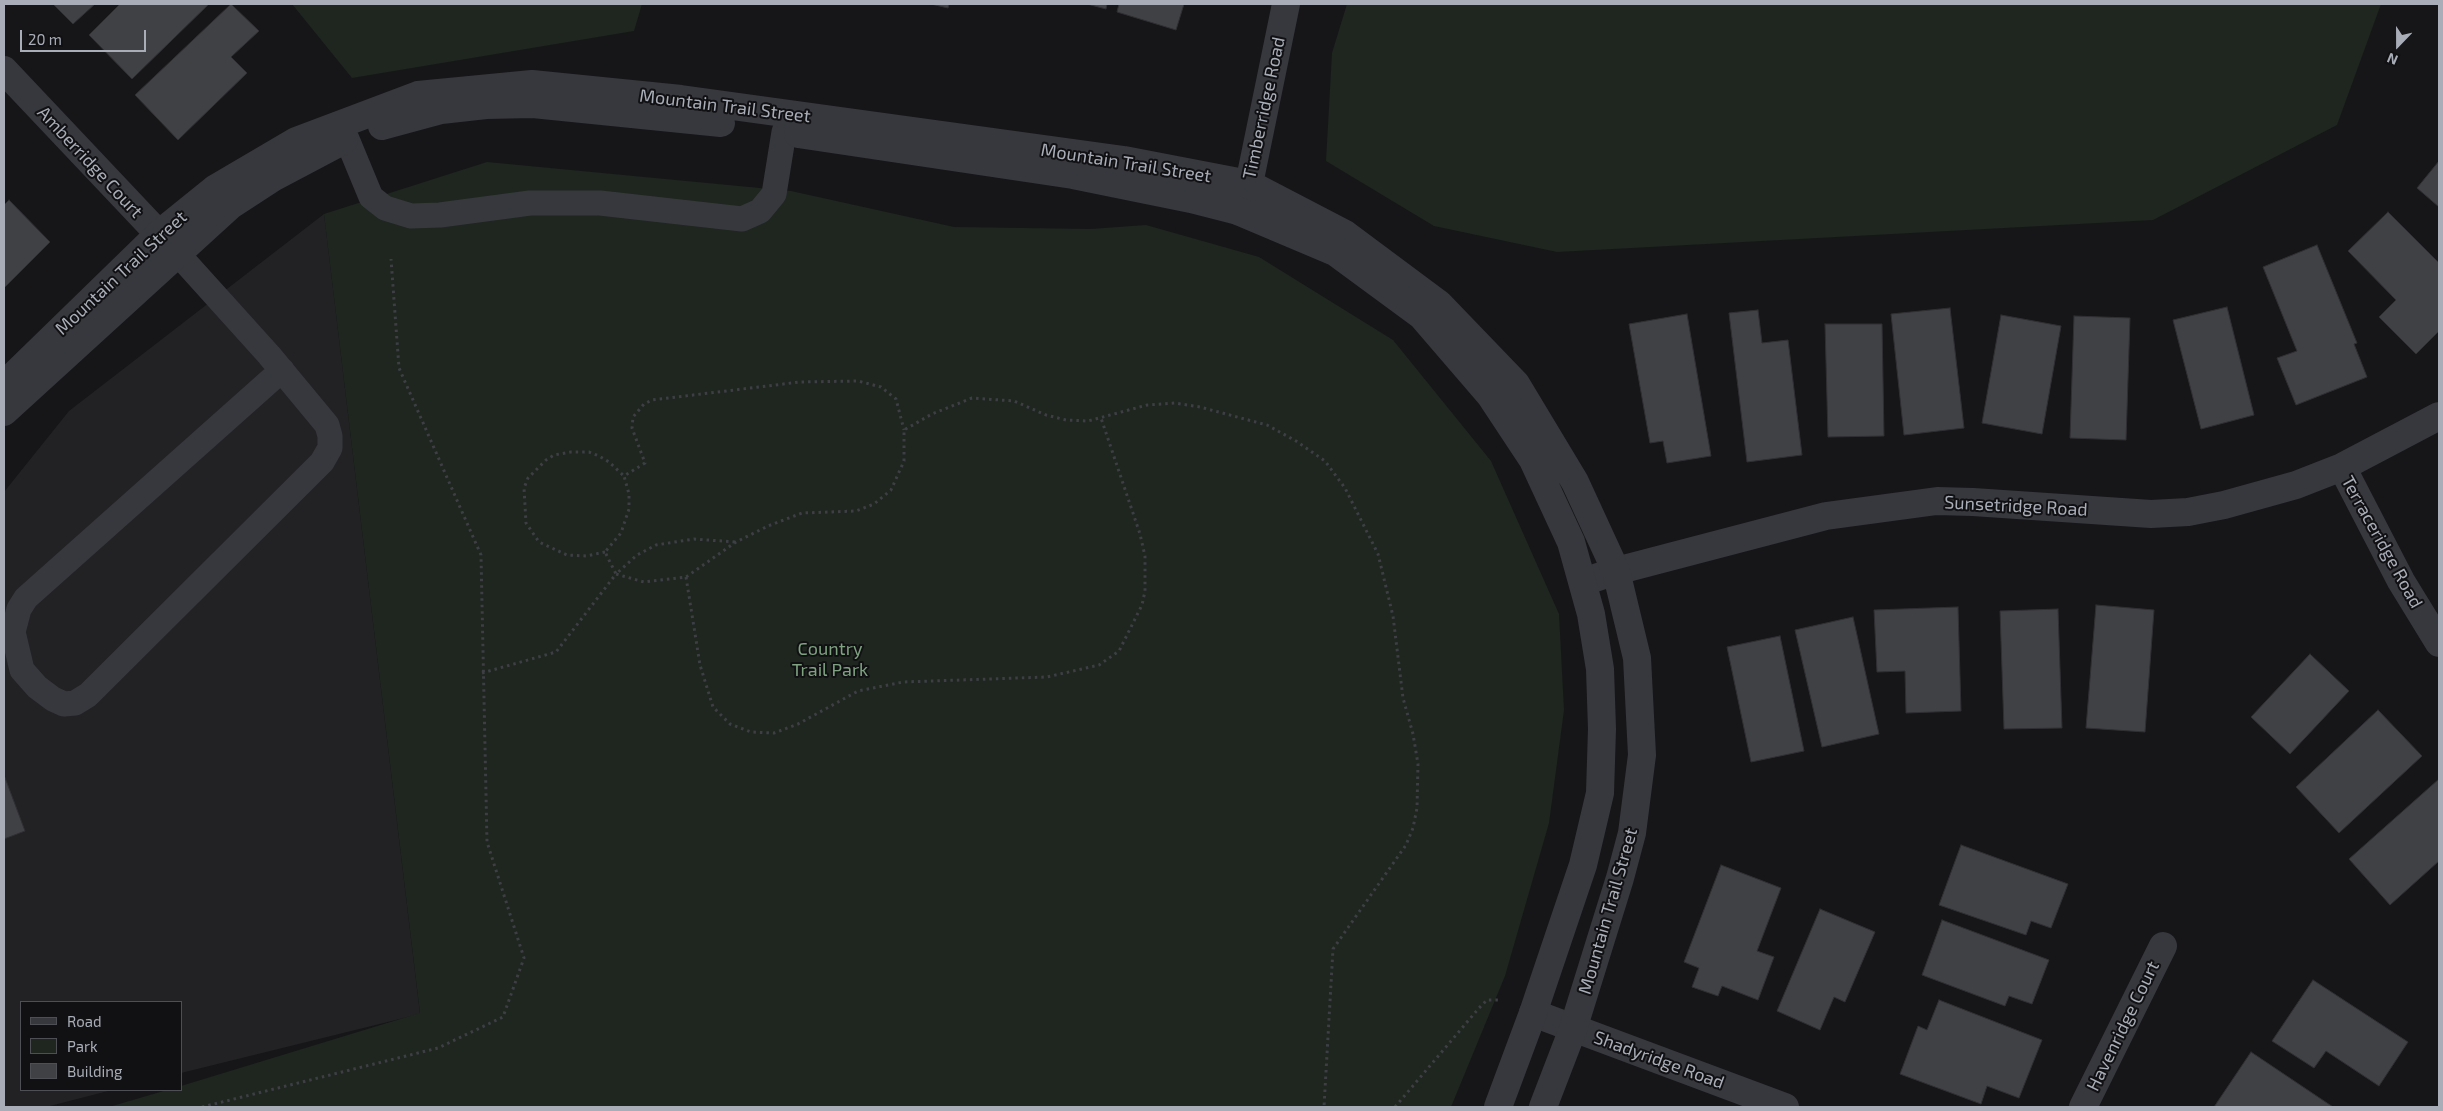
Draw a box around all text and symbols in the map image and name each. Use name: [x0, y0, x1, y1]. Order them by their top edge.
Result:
scale bar: [22, 20, 149, 52]
north arrow: [2373, 20, 2423, 70]
text: 20 m: [28, 30, 62, 48]
street label: Timberridge Road: [1238, 35, 1290, 181]
text: N: [2384, 50, 2400, 69]
street label: Mountain Trail Street: [638, 85, 812, 127]
street label: Amberridge Court: [33, 102, 147, 222]
street label: Mountain Trail Street: [1039, 139, 1213, 187]
street label: Mountain Trail Street: [51, 206, 191, 340]
street label: Terraceridge Road: [2337, 472, 2427, 612]
street label: Sunsetridge Road: [1944, 491, 2088, 521]
park label: Country Trail Park: [792, 638, 868, 681]
street label: Mountain Trail Street: [1574, 825, 1642, 997]
street label: Havenridge Court: [2082, 957, 2164, 1095]
legend: [20, 1001, 182, 1091]
text: Road: [67, 1012, 102, 1030]
street label: Shadyridge Road: [1591, 1026, 1727, 1094]
text: Park: [67, 1037, 98, 1055]
text: Building: [67, 1062, 122, 1080]

